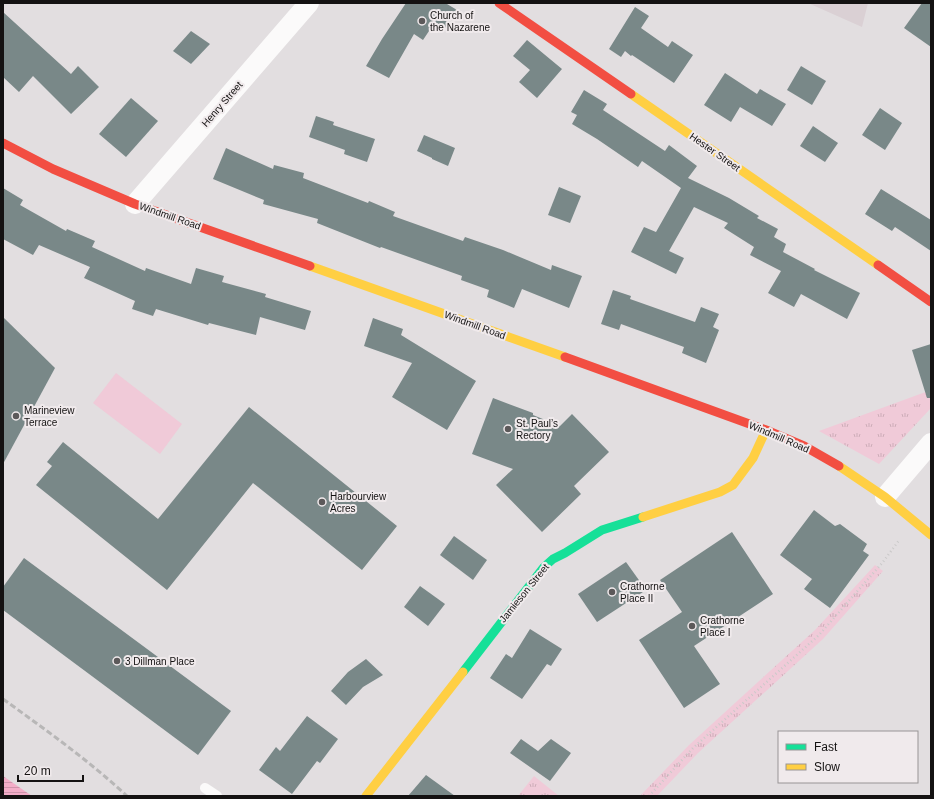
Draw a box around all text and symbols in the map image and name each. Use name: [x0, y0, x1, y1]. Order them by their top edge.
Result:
place label: Church of the Nazarene: [430, 10, 490, 33]
marker: Church of the Nazarene: [417, 16, 427, 26]
street label: Henry Street: [199, 79, 245, 129]
street label: Hester Street: [688, 131, 742, 174]
street label: Windmill Road: [138, 200, 202, 232]
street label: Windmill Road: [443, 309, 507, 341]
place label: Marineview Terrace: [24, 405, 75, 428]
marker: Marineview Terrace: [11, 411, 21, 421]
place label: St. Paul’s Rectory: [516, 418, 558, 441]
street label: Windmill Road: [747, 419, 811, 455]
marker: St. Paul’s Rectory: [503, 424, 513, 434]
place label: Harbourview Acres: [330, 491, 387, 514]
marker: Harbourview Acres: [317, 497, 327, 507]
street label: Jamieson Street: [497, 561, 551, 625]
place label: Crathorne Place II: [620, 581, 665, 604]
marker: Crathorne Place II: [607, 587, 617, 597]
place label: Crathorne Place I: [700, 615, 745, 638]
marker: Crathorne Place I: [687, 621, 697, 631]
marker: 3 Dillman Place: [112, 656, 122, 666]
place label: 3 Dillman Place: [125, 656, 195, 667]
legend: [778, 731, 918, 783]
text: Fast: [814, 740, 838, 754]
scale bar: [18, 757, 83, 783]
text: Slow: [814, 760, 840, 774]
text: 20 m: [24, 764, 51, 778]

